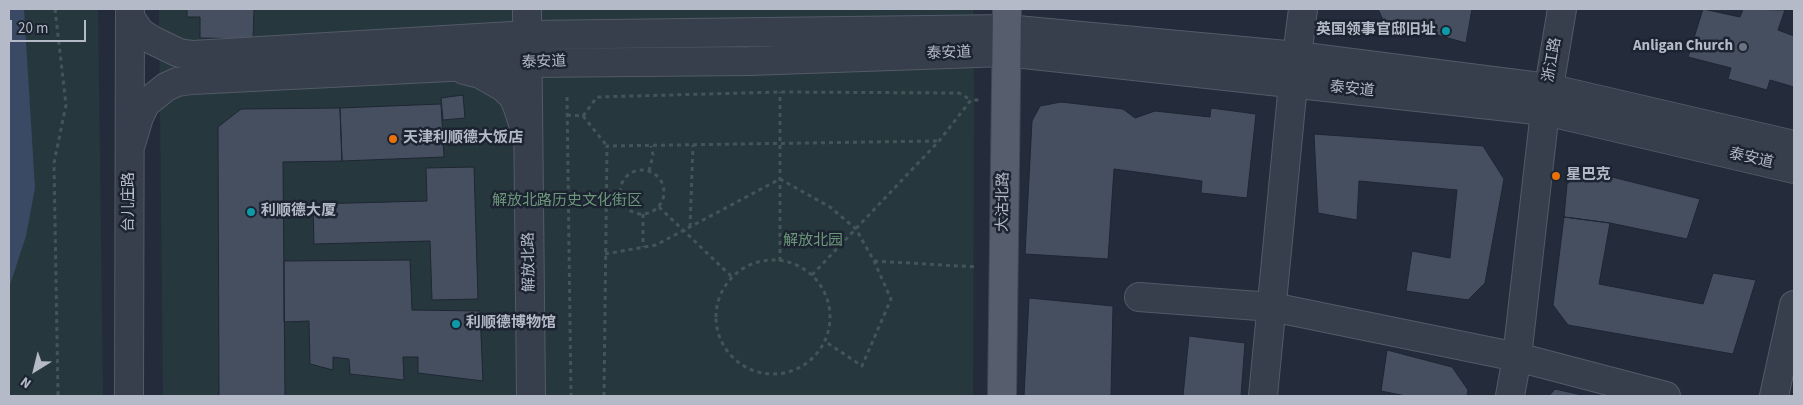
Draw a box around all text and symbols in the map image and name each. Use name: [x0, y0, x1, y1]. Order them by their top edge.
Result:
scale bar: [12, 10, 89, 42]
text: 20 m: [18, 18, 48, 39]
place label: 英国领事官邸旧址: [1316, 22, 1436, 40]
marker: 英国领事官邸旧址: [1440, 25, 1452, 37]
street label: 浙江路: [1540, 36, 1566, 84]
place label: Anligan Church: [1633, 38, 1733, 56]
marker: Anligan Church: [1737, 41, 1749, 53]
street label: 泰安道: [926, 44, 972, 64]
street label: 泰安道: [521, 53, 567, 73]
street label: 泰安道: [1329, 79, 1375, 101]
place label: 天津利顺德大饭店: [403, 130, 523, 148]
marker: 天津利顺德大饭店: [387, 133, 399, 145]
street label: 泰安道: [1727, 145, 1775, 173]
place label: 星巴克: [1566, 167, 1611, 185]
marker: 星巴克: [1550, 170, 1562, 182]
street label: 台儿庄路: [121, 172, 139, 232]
street label: 大沽北路: [994, 172, 1014, 232]
park label: 解放北路历史文化街区: [492, 193, 642, 211]
place label: 利顺德大厦: [261, 203, 336, 221]
marker: 利顺德大厦: [245, 206, 257, 218]
street label: 解放北路: [520, 232, 540, 292]
park label: 解放北园: [783, 233, 843, 251]
place label: 利顺德博物馆: [466, 315, 556, 333]
marker: 利顺德博物馆: [450, 318, 462, 330]
north arrow: [10, 345, 60, 395]
text: N: [17, 371, 36, 393]

